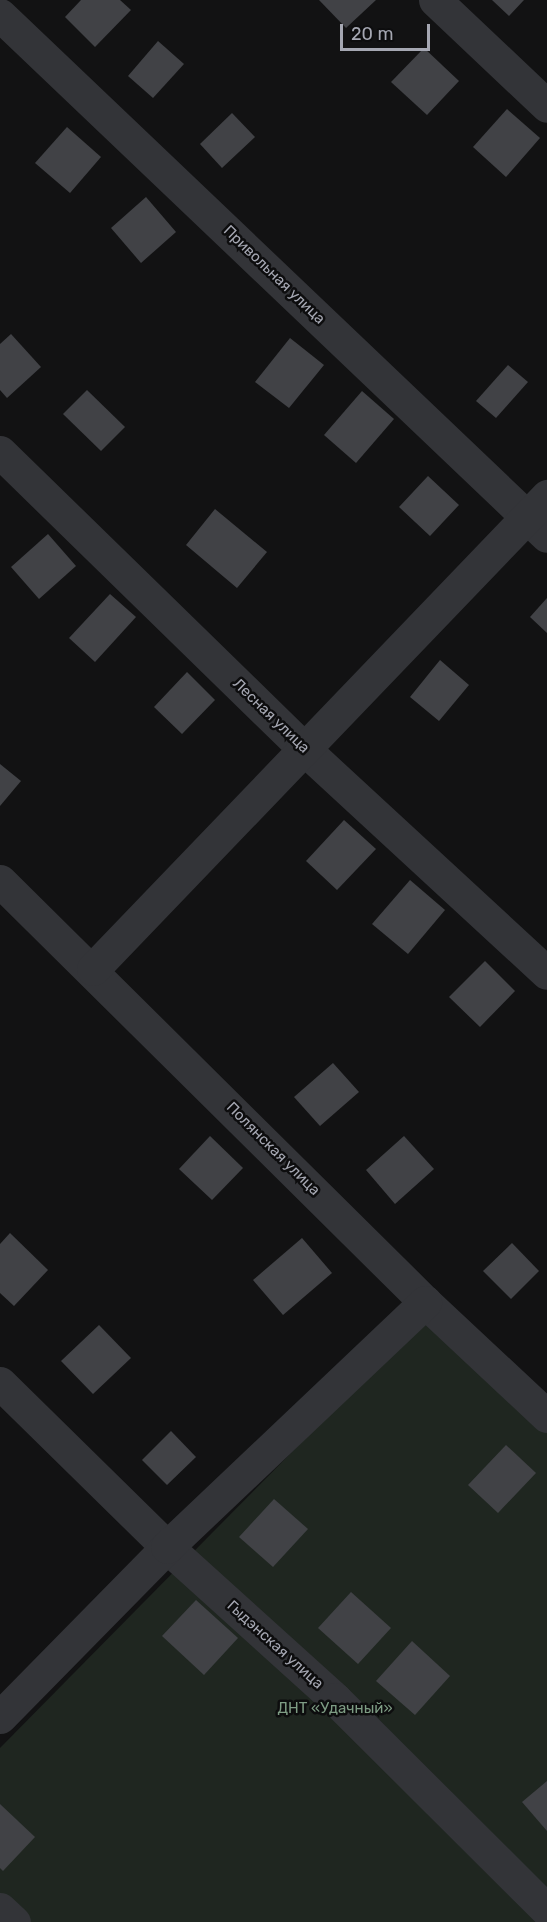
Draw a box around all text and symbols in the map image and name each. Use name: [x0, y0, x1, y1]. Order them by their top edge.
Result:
scale bar: [343, 12, 433, 50]
text: 20 m: [351, 23, 393, 45]
street label: Привольная улица: [219, 222, 329, 328]
street label: Лесная улица: [229, 675, 313, 757]
street label: Полянская улица: [223, 1099, 323, 1199]
street label: Гыдэнская улица: [223, 1597, 327, 1693]
park label: ДНТ «Удачный»: [277, 1700, 393, 1718]

